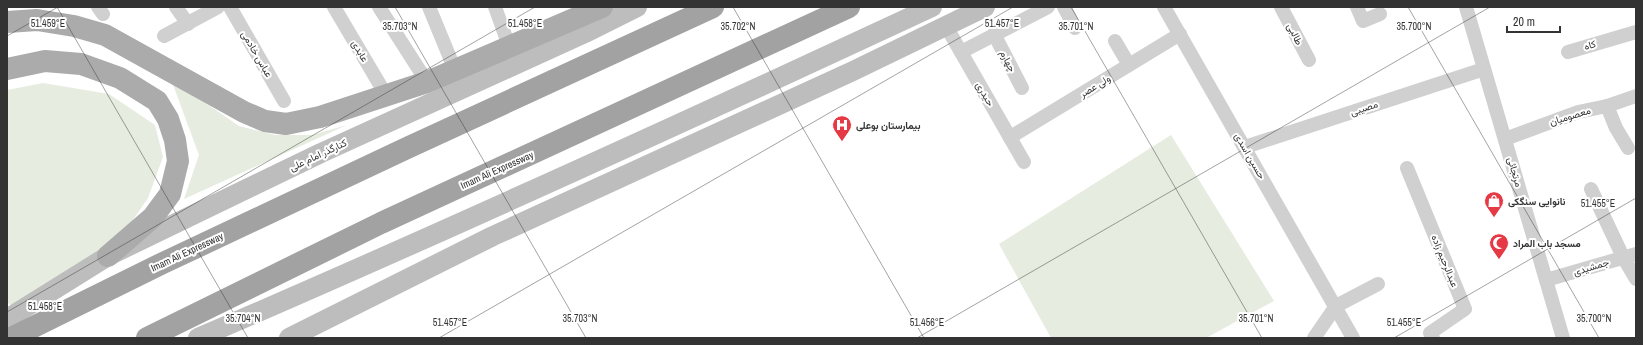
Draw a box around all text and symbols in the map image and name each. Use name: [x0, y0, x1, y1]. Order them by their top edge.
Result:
scale bar: [1507, 8, 1560, 34]
text: 20 m: [1513, 14, 1535, 30]
text: 51.459°E: [31, 17, 65, 30]
text: 51.458°E: [508, 17, 542, 30]
text: 51.457°E: [985, 17, 1019, 30]
text: 35.703°N: [383, 20, 418, 33]
text: 35.702°N: [721, 20, 756, 33]
text: 35.701°N: [1059, 20, 1094, 33]
text: 35.700°N: [1397, 20, 1432, 33]
street label: طالبی: [1284, 21, 1306, 48]
street label: عباس خادمی: [238, 28, 276, 80]
street label: کاه: [1583, 37, 1598, 53]
street label: عابدی: [349, 38, 371, 64]
street label: چهارم: [996, 48, 1019, 75]
street label: ولی عصر: [1076, 72, 1113, 101]
street label: حیدری: [973, 79, 997, 109]
street label: مصیبی: [1348, 97, 1380, 119]
street label: معصومیان: [1548, 104, 1592, 128]
hospital icon: بیمارستان بوعلی: [831, 114, 853, 142]
place label: بیمارستان بوعلی: [856, 119, 920, 132]
street label: حسین اسدی: [1232, 131, 1269, 182]
street label: کنارگذر امام علی: [287, 136, 349, 174]
street label: Imam Ali Expressway: [459, 148, 536, 192]
street label: مرتجائی: [1505, 156, 1525, 188]
shop icon: نانوایی سنگکی: [1483, 190, 1505, 218]
place label: نانوایی سنگکی: [1508, 195, 1565, 208]
text: 51.455°E: [1581, 197, 1615, 210]
street label: Imam Ali Expressway: [149, 229, 226, 274]
mosque icon: مسجد باب المراد: [1488, 232, 1510, 260]
street label: عبدالرحیم زاده: [1429, 233, 1461, 289]
place label: مسجد باب المراد: [1513, 237, 1581, 250]
street label: جمشیدی: [1571, 255, 1611, 279]
text: 51.458°E: [28, 300, 62, 313]
text: 35.704°N: [226, 312, 261, 325]
text: 35.703°N: [563, 312, 598, 325]
text: 35.701°N: [1239, 312, 1274, 325]
text: 35.700°N: [1577, 312, 1612, 325]
text: 51.457°E: [433, 316, 467, 329]
text: 51.456°E: [910, 316, 944, 329]
text: 51.455°E: [1387, 316, 1421, 329]

